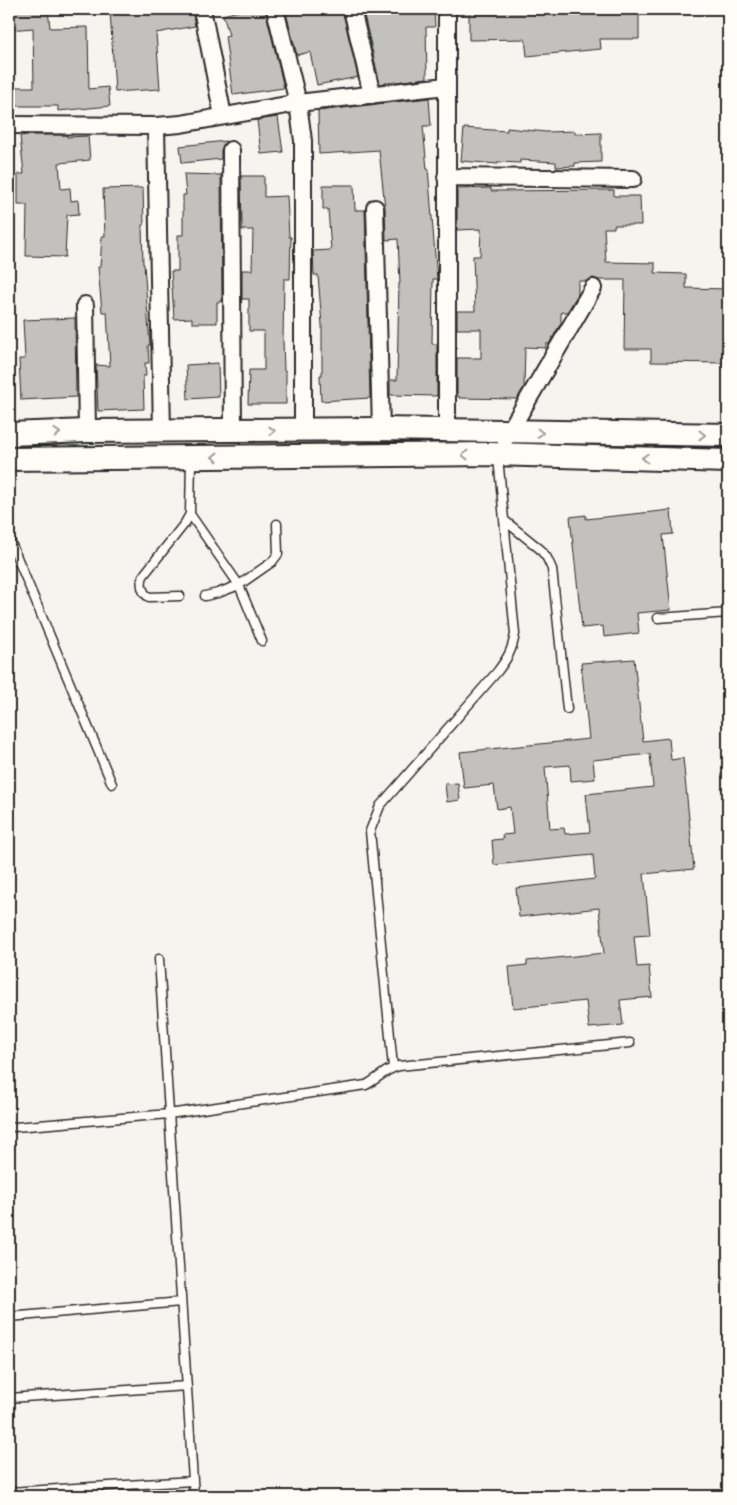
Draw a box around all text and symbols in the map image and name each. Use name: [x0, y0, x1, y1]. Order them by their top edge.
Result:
one-way arrow: [269, 425, 277, 436]
one-way arrow: [54, 427, 62, 438]
one-way arrow: [536, 427, 544, 438]
one-way arrow: [699, 430, 707, 440]
one-way arrow: [460, 450, 468, 460]
one-way arrow: [210, 452, 218, 462]
one-way arrow: [640, 453, 648, 464]

